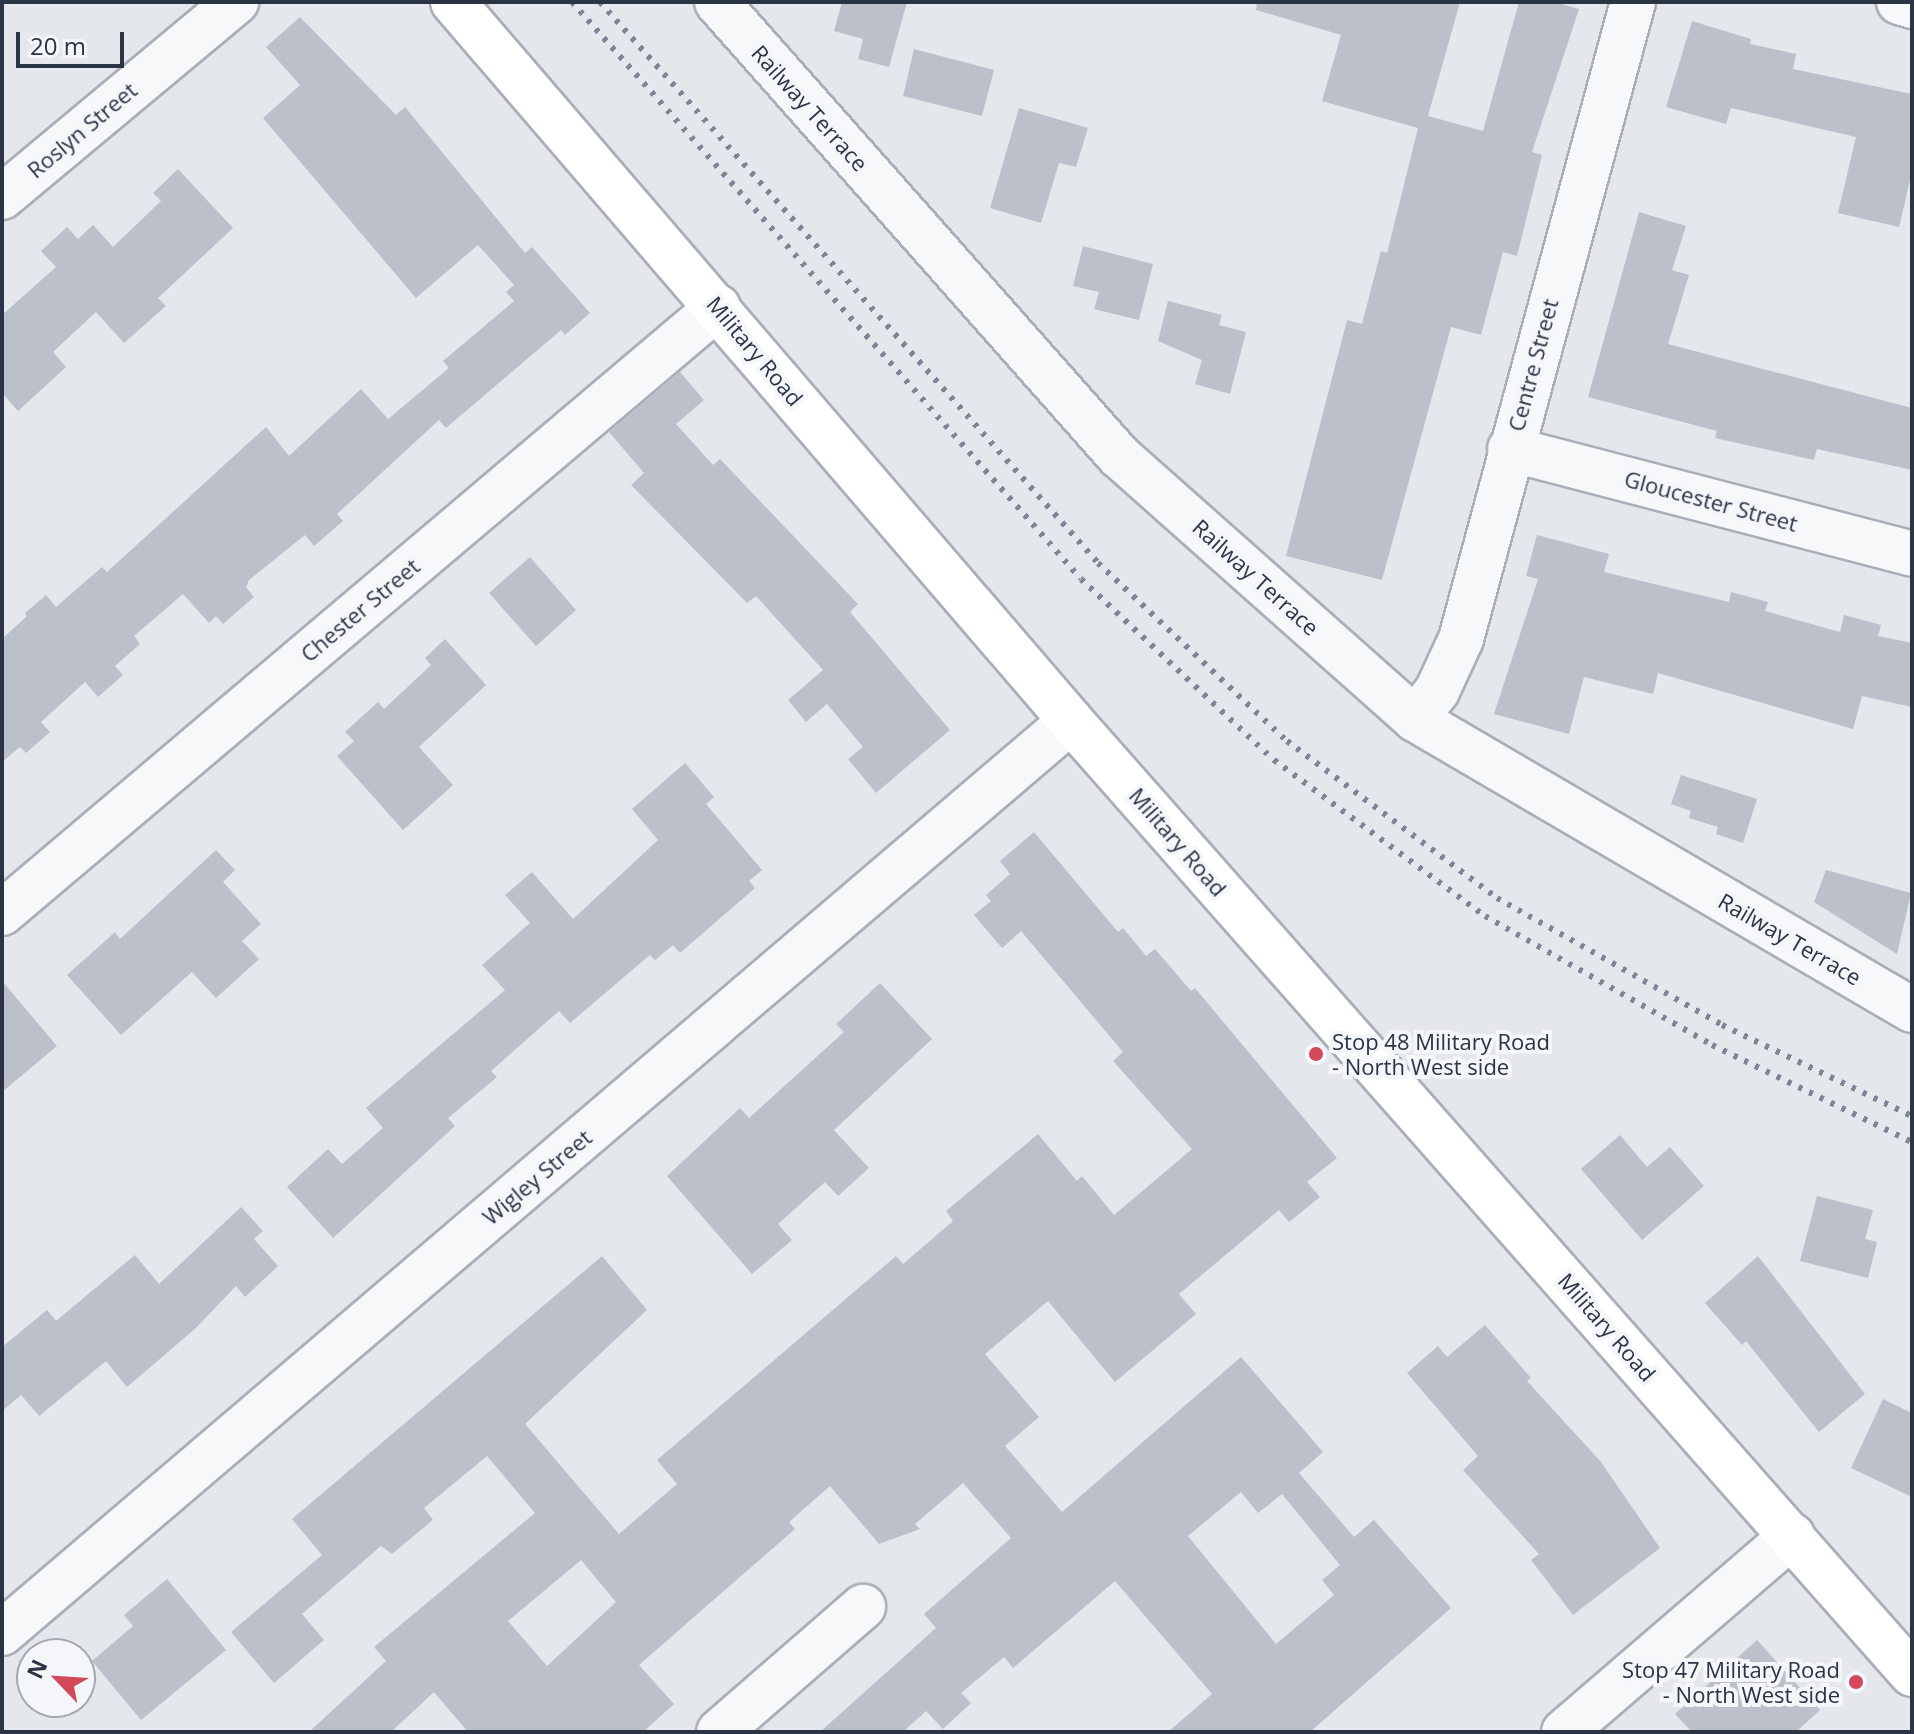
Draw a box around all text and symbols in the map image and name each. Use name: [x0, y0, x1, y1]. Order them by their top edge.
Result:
scale bar: [20, 16, 128, 66]
text: 20 m: [30, 29, 86, 62]
street label: Railway Terrace: [746, 40, 874, 176]
street label: Roslyn Street: [22, 77, 142, 183]
street label: Military Road: [702, 291, 808, 411]
street label: Centre Street: [1503, 296, 1563, 434]
street label: Gloucester Street: [1622, 465, 1800, 537]
street label: Railway Terrace: [1188, 513, 1324, 641]
street label: Chester Street: [295, 553, 425, 667]
street label: Military Road: [1124, 782, 1232, 902]
street label: Railway Terrace: [1714, 887, 1866, 991]
place label: Stop 48 Military Road - North West side: [1332, 1028, 1550, 1080]
marker: Stop 48 Military Road - North West side: [1307, 1045, 1325, 1063]
street label: Wigley Street: [477, 1124, 597, 1230]
street label: Military Road: [1553, 1267, 1661, 1387]
north arrow: [16, 1638, 96, 1718]
text: N: [19, 1654, 53, 1683]
place label: Stop 47 Military Road - North West side: [1622, 1656, 1840, 1708]
marker: Stop 47 Military Road - North West side: [1847, 1673, 1865, 1691]

